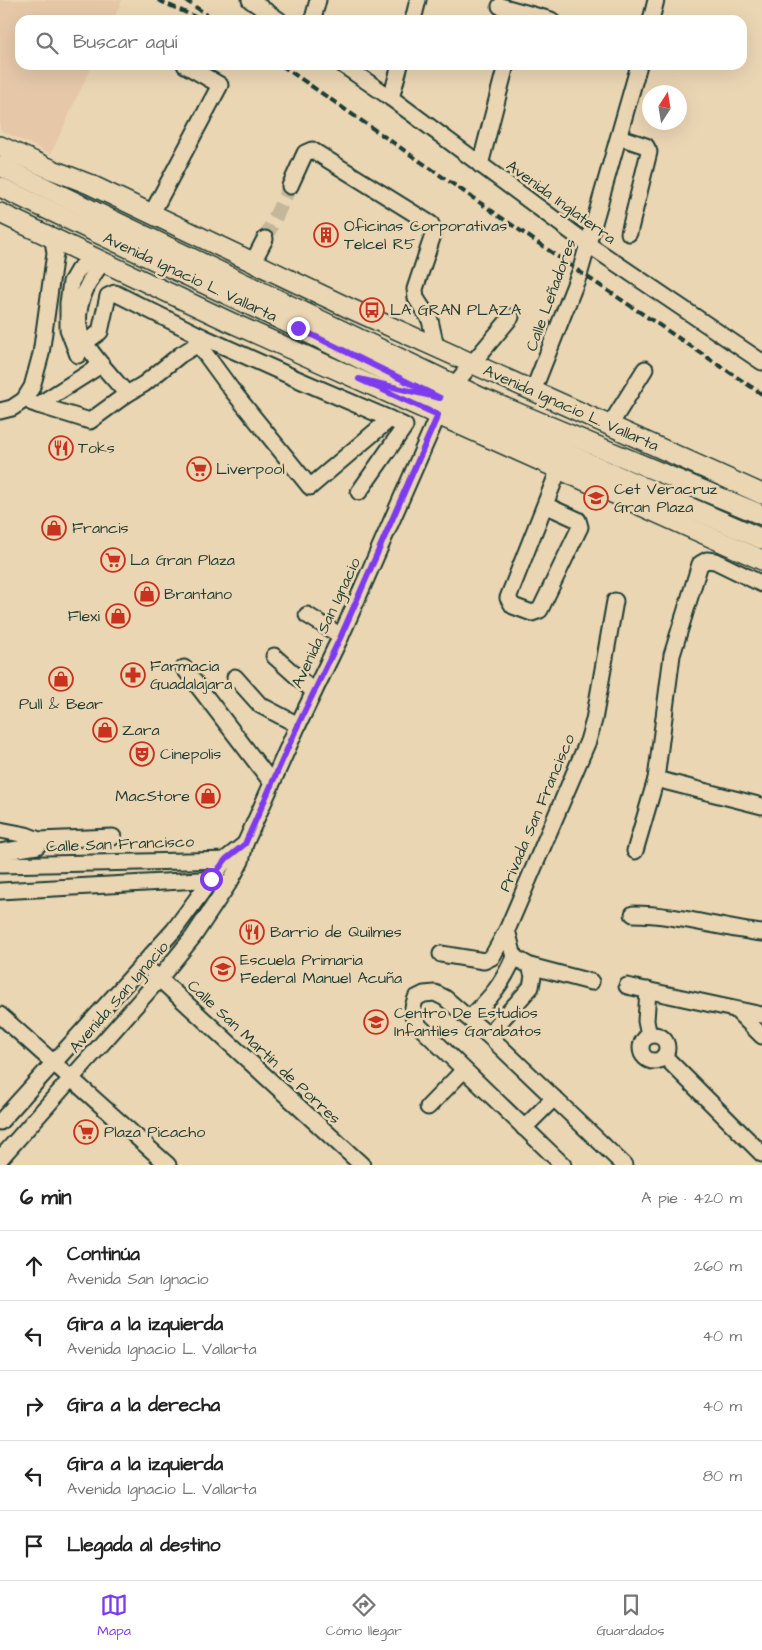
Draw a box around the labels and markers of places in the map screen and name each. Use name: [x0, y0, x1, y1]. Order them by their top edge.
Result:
place label: Oficinas Corporativas Telcel R5: [344, 215, 507, 255]
building icon: Oficinas Corporativas Telcel R5: [313, 222, 339, 248]
bus stop icon: LA GRAN PLAZA: [359, 297, 385, 323]
place label: LA GRAN PLAZA: [390, 299, 521, 321]
restaurant icon: Toks: [48, 435, 74, 461]
place label: Toks: [78, 437, 115, 459]
supermarket icon: Liverpool: [186, 456, 212, 482]
place label: Liverpool: [216, 458, 285, 480]
place label: Cet Veracruz Gran Plaza: [614, 478, 718, 518]
school or university icon: Cet Veracruz Gran Plaza: [583, 485, 609, 511]
shop icon: Francis: [41, 515, 67, 541]
place label: Francis: [72, 517, 129, 539]
supermarket icon: La Gran Plaza: [100, 547, 126, 573]
place label: La Gran Plaza: [130, 549, 235, 571]
shop icon: Brantano: [134, 581, 160, 607]
place label: Brantano: [164, 583, 232, 605]
shop icon: Flexi: [105, 603, 131, 629]
place label: Flexi: [68, 605, 101, 627]
place label: Farmacia Guadalajara: [150, 655, 232, 695]
pharmacy icon: Farmacia Guadalajara: [120, 662, 146, 688]
shop icon: Pull & Bear: [48, 666, 74, 692]
place label: Pull & Bear: [19, 693, 103, 715]
shop icon: Zara: [92, 717, 118, 743]
place label: Zara: [122, 719, 160, 741]
theatre icon: Cinepolis: [129, 741, 155, 767]
place label: Cinepolis: [160, 743, 221, 765]
shop icon: MacStore: [195, 783, 221, 809]
place label: MacStore: [115, 785, 190, 807]
restaurant icon: Barrio de Quilmes: [239, 919, 265, 945]
place label: Barrio de Quilmes: [270, 921, 402, 943]
place label: Escuela Primaria Federal Manuel Acuña: [240, 949, 402, 989]
school or university icon: Escuela Primaria Federal Manuel Acuña: [210, 956, 236, 982]
place label: Centro De Estudios Infantiles Garabatos: [394, 1002, 541, 1042]
school or university icon: Centro De Estudios Infantiles Garabatos: [363, 1009, 389, 1035]
supermarket icon: Plaza Picacho: [73, 1119, 99, 1145]
place label: Plaza Picacho: [104, 1121, 205, 1143]

